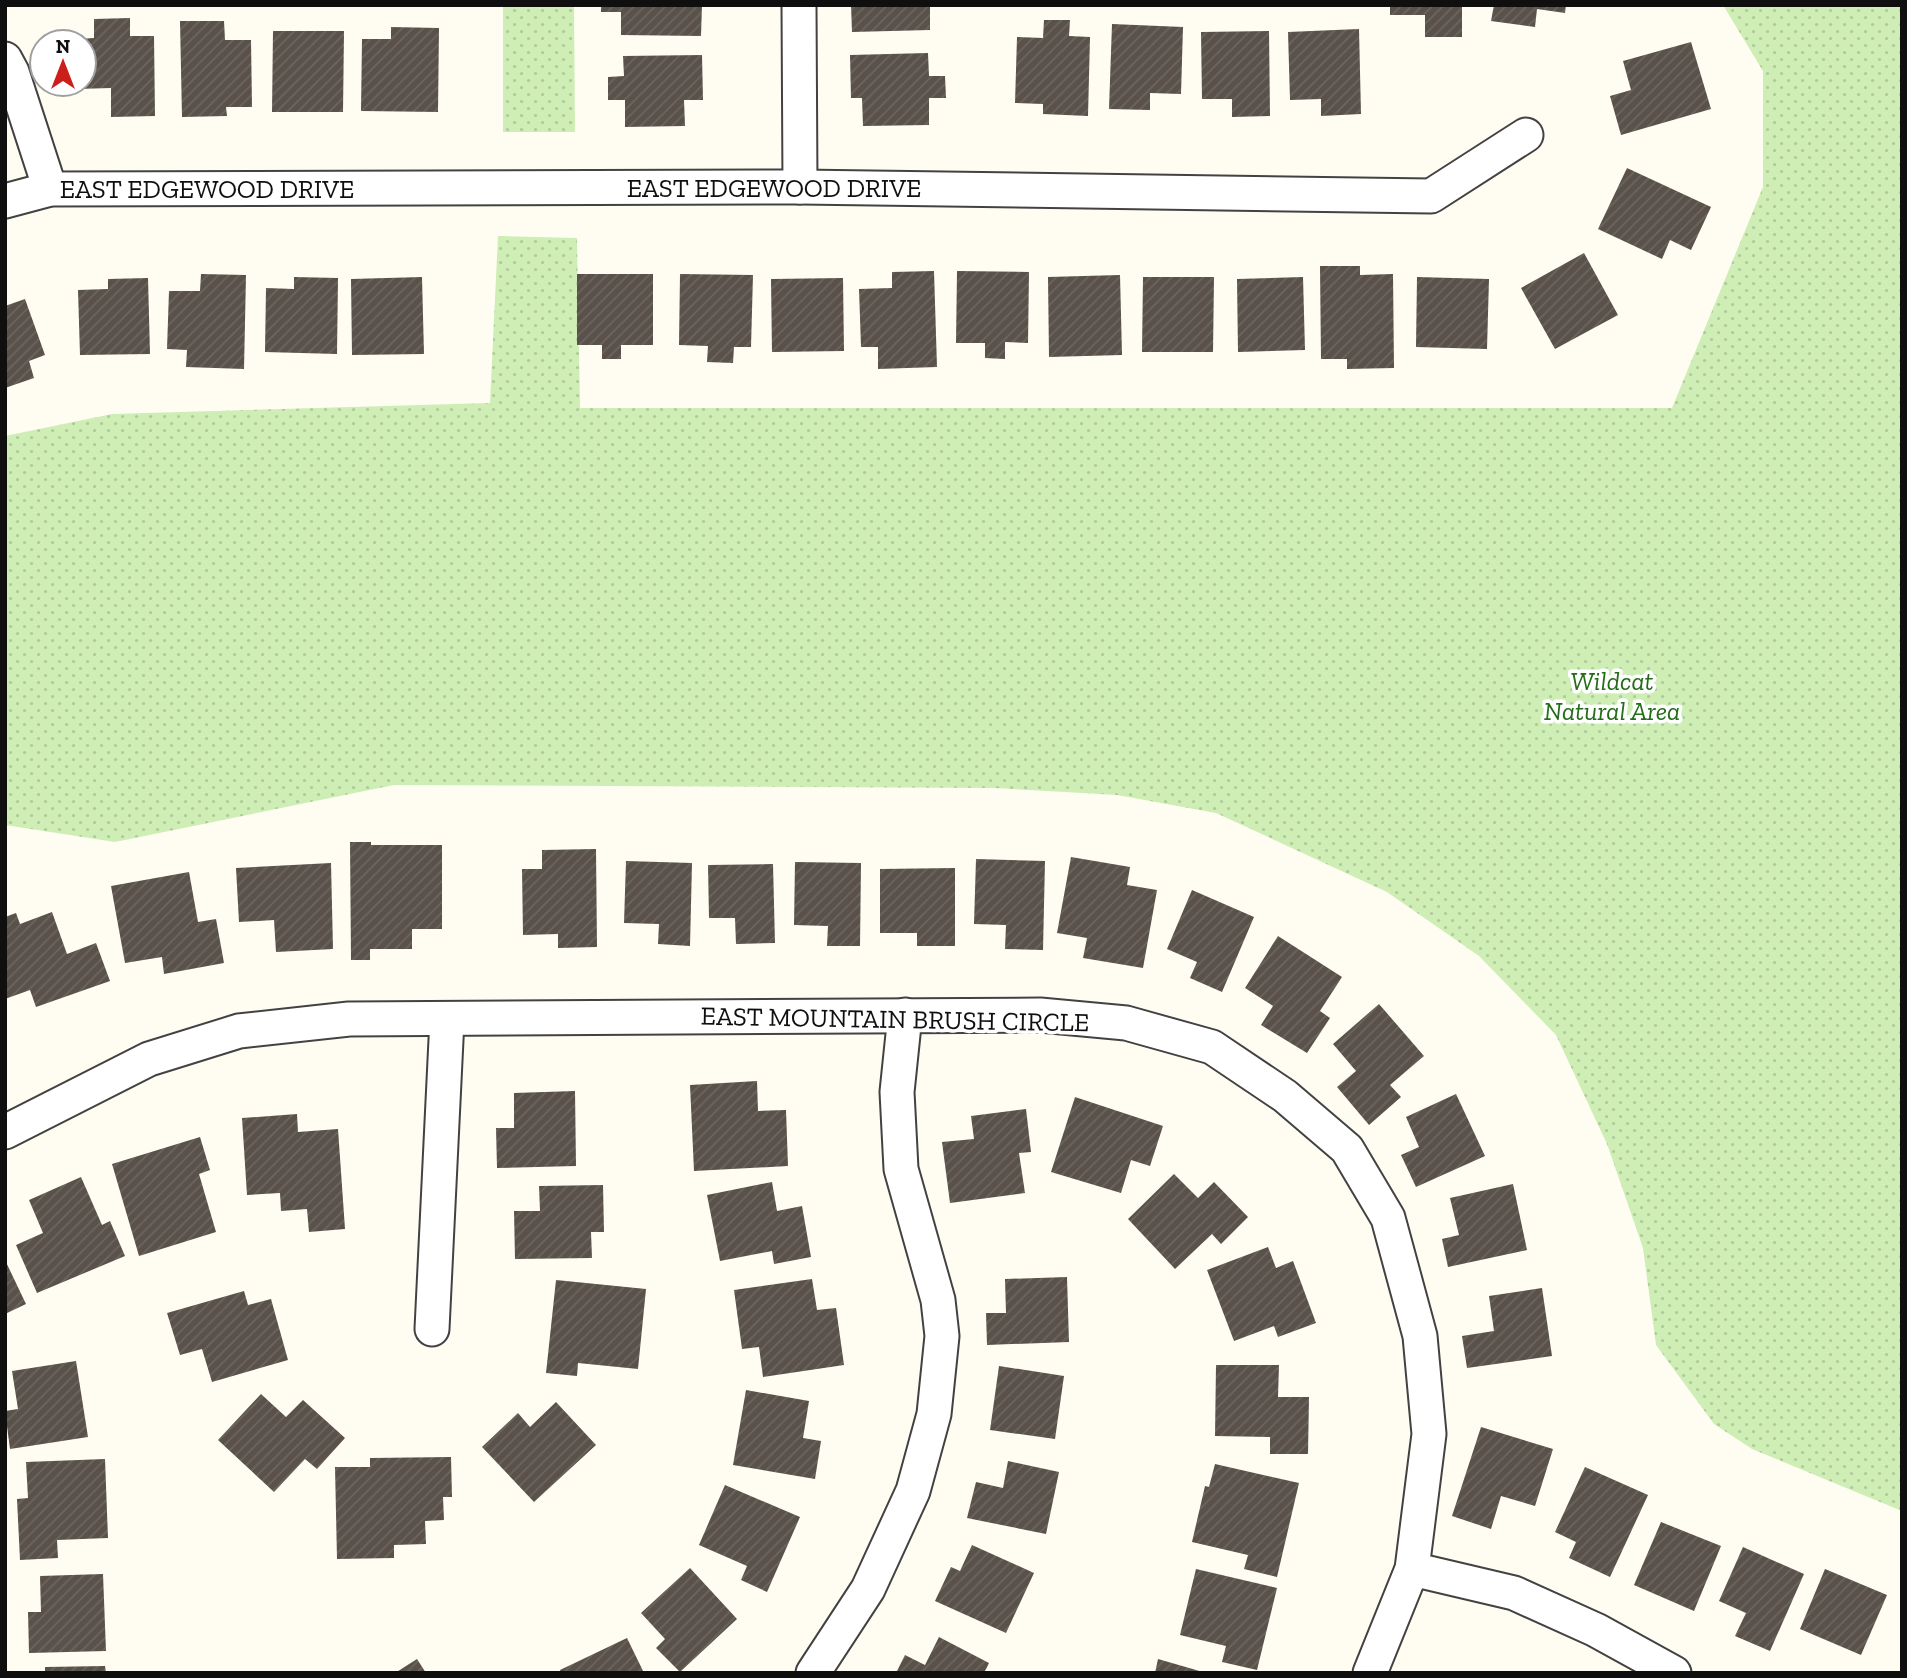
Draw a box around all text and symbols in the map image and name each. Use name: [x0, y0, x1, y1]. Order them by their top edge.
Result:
north arrow: [28, 28, 98, 98]
text: N: [56, 35, 70, 58]
street label: EAST EDGEWOOD DRIVE: [627, 172, 921, 204]
street label: EAST EDGEWOOD DRIVE: [60, 173, 354, 205]
park label: Wildcat Natural Area: [1544, 665, 1680, 727]
street label: EAST MOUNTAIN BRUSH CIRCLE: [701, 1000, 1089, 1038]

